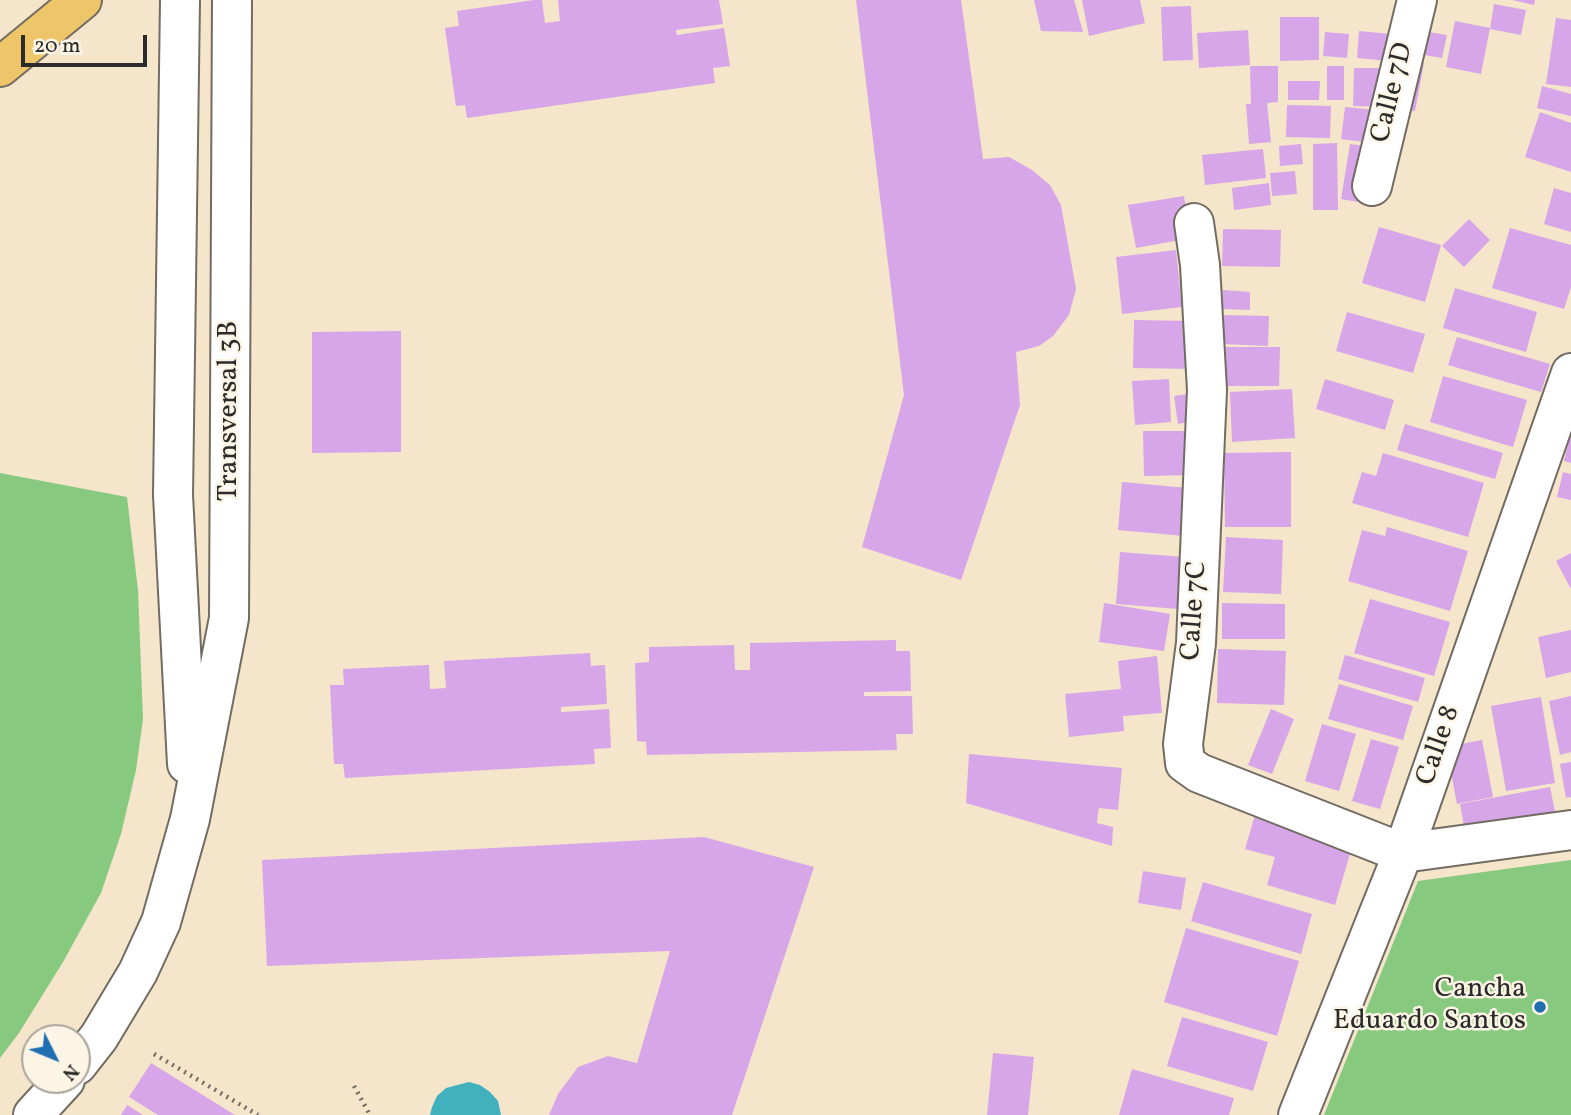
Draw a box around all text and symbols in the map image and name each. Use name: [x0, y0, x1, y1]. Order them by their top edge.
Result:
scale bar: [24, 21, 150, 65]
text: 20 m: [34, 32, 80, 61]
street label: Calle 7D: [1365, 40, 1423, 146]
street label: Transversal 3B: [214, 321, 248, 501]
street label: Calle 7C: [1176, 560, 1216, 662]
street label: Calle 8: [1411, 702, 1469, 790]
place label: Cancha Eduardo Santos: [1333, 974, 1526, 1040]
marker: Cancha Eduardo Santos: [1532, 999, 1548, 1015]
north arrow: [21, 1024, 91, 1094]
text: N: [56, 1058, 84, 1086]

